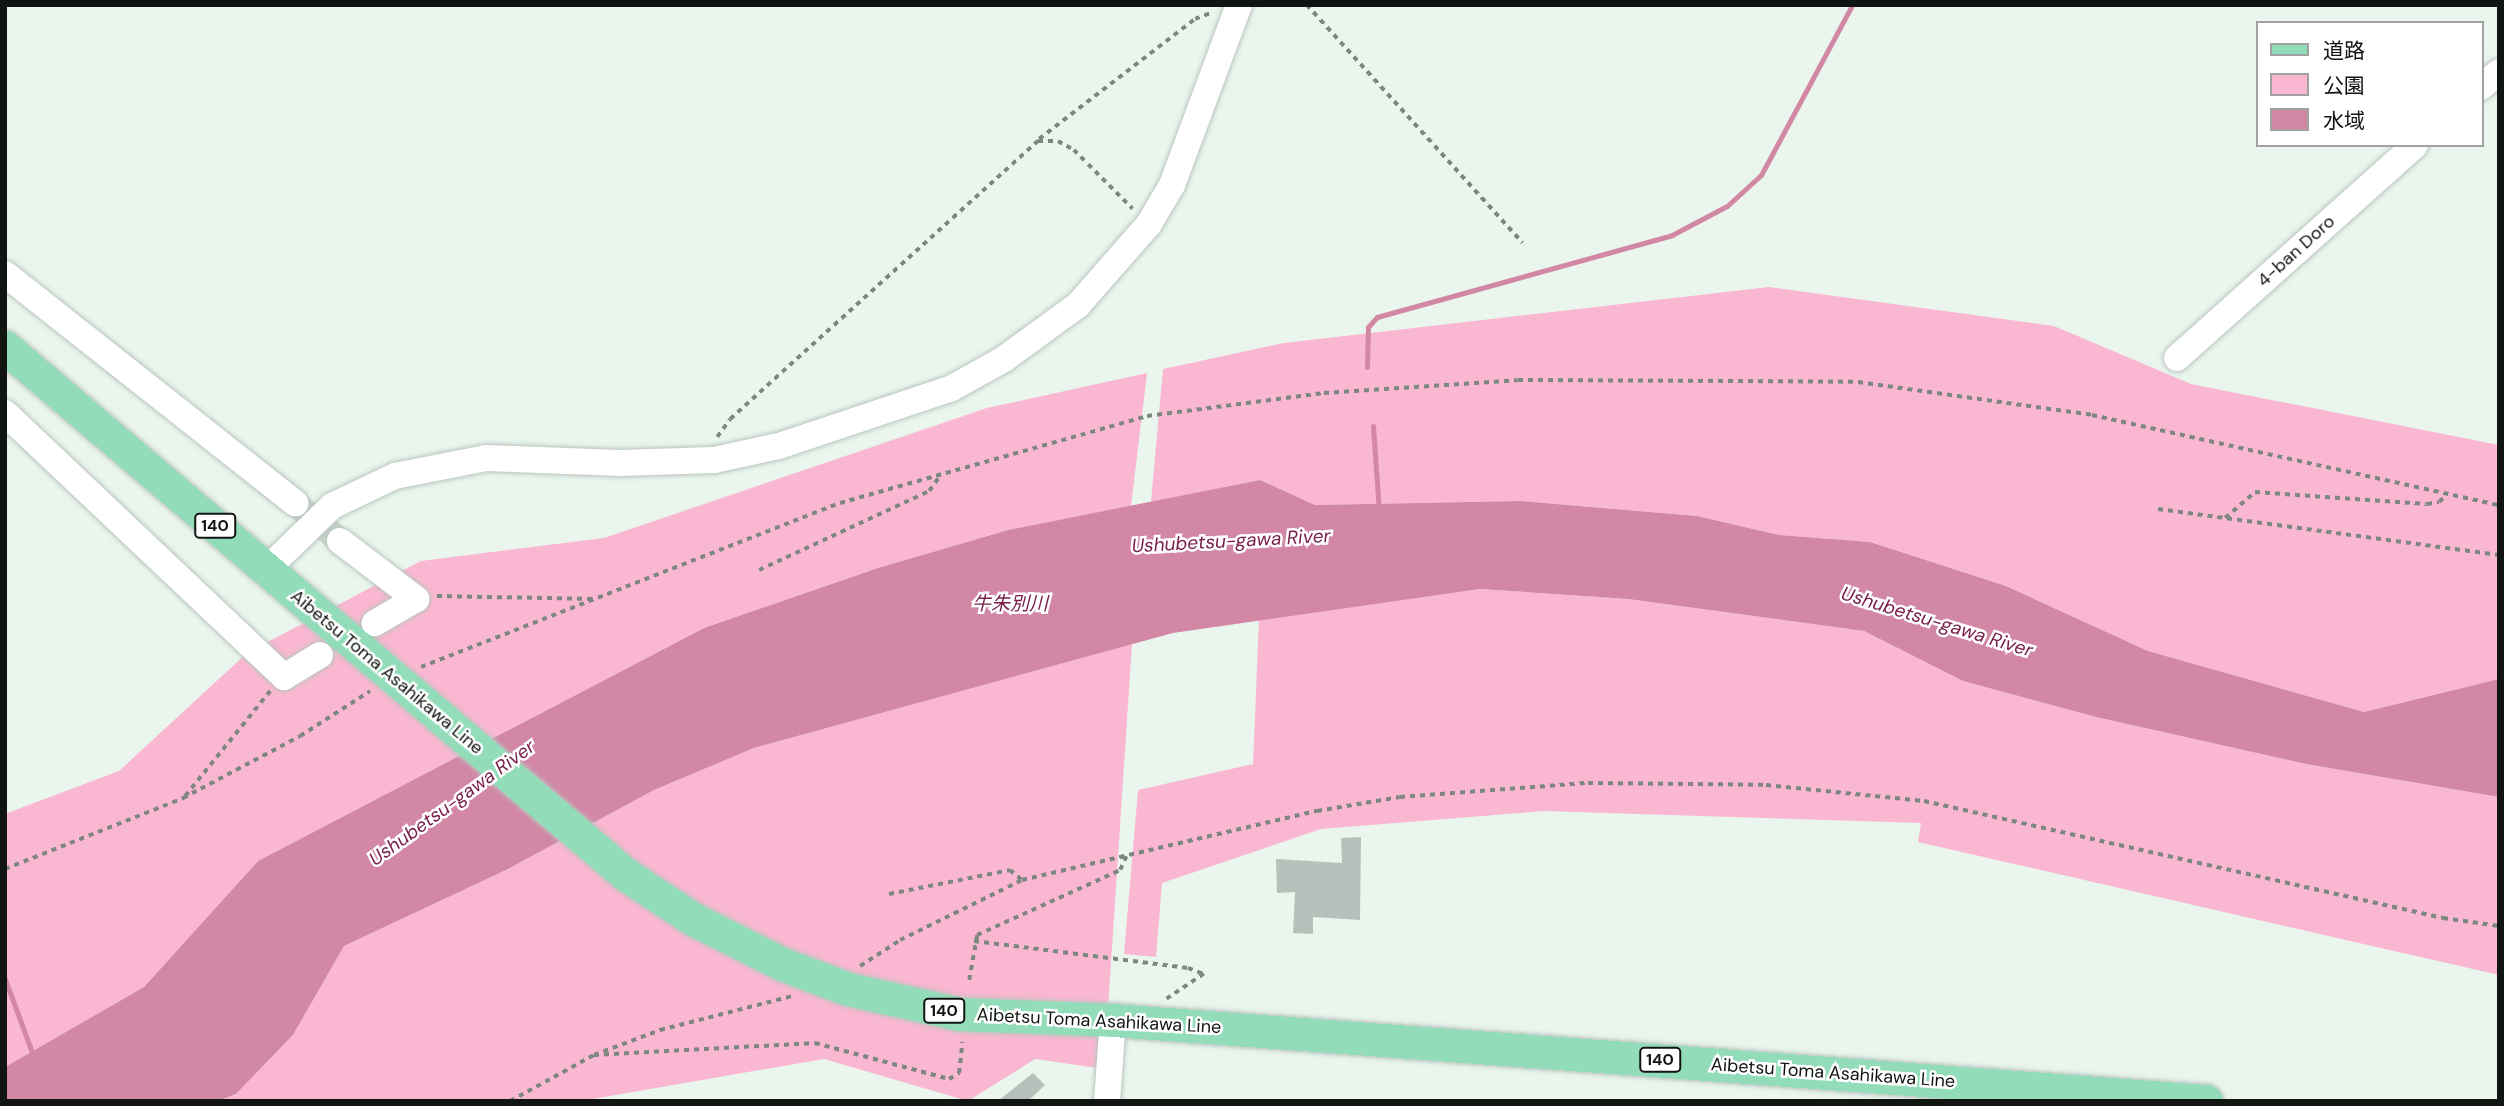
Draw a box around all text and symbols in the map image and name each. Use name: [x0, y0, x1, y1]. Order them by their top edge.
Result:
legend: [2256, 21, 2483, 147]
text: 道路: [2323, 37, 2365, 65]
text: 公園: [2323, 72, 2365, 100]
text: 水域: [2323, 107, 2365, 135]
street label: 4-ban Doro: [2253, 211, 2339, 291]
road number: 140: [194, 513, 236, 538]
water label: Ushubetsu-gawa River: [1131, 524, 1331, 558]
water label: Ushubetsu-gawa River: [1838, 582, 2036, 662]
street label: Aibetsu Toma Asahikawa Line: [286, 585, 488, 759]
water label: 牛朱別川: [972, 593, 1048, 615]
water label: Ushubetsu-gawa River: [365, 735, 539, 871]
road number: 140: [923, 998, 965, 1023]
street label: Aibetsu Toma Asahikawa Line: [976, 1004, 1222, 1038]
road number: 140: [1639, 1048, 1681, 1072]
street label: Aibetsu Toma Asahikawa Line: [1710, 1054, 1956, 1092]

